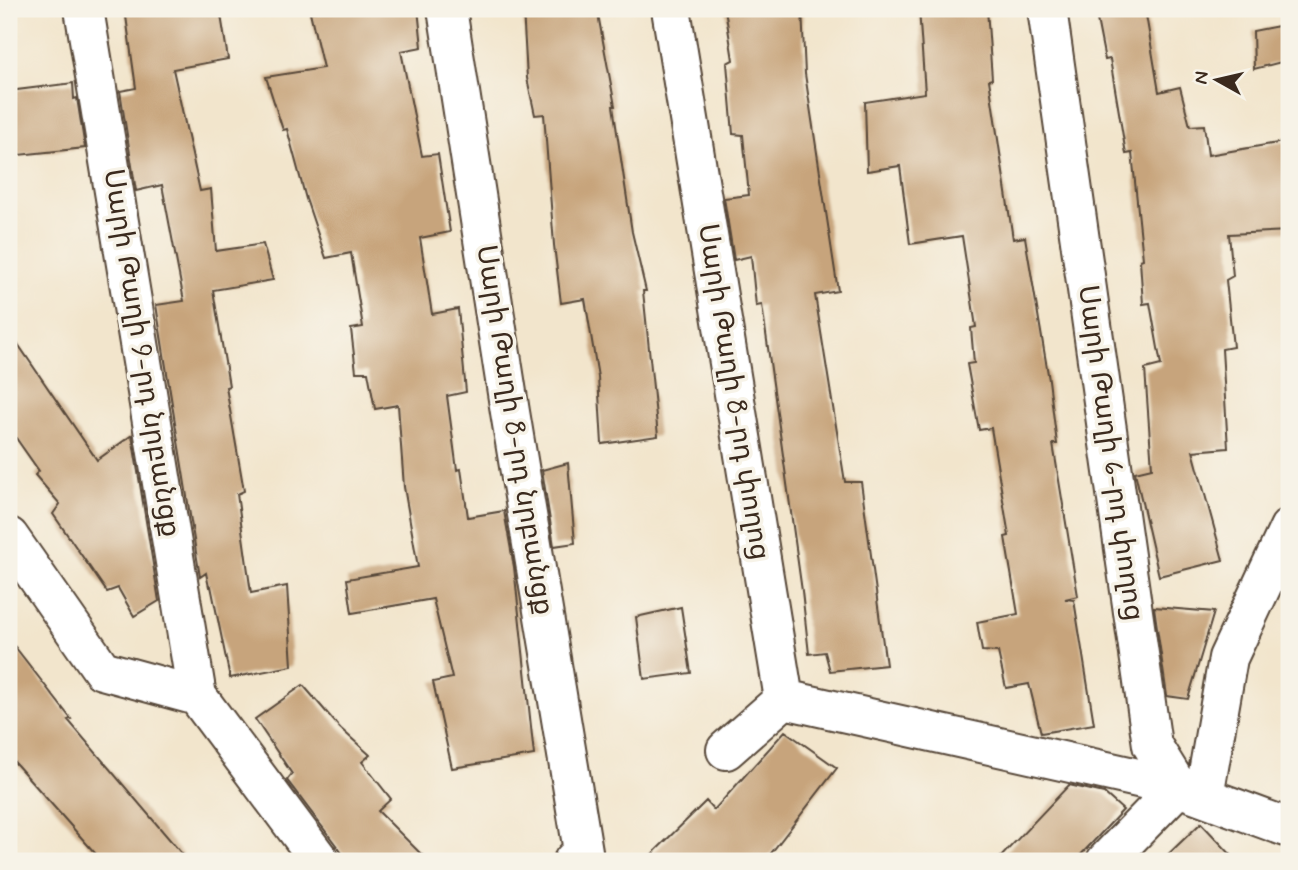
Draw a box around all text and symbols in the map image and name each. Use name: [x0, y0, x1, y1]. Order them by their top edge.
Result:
north arrow: [1182, 46, 1252, 116]
text: N: [1188, 70, 1215, 86]
street label: Սարի Թաղի 9-րդ նրբանցք: [94, 166, 188, 540]
street label: Սարի Թաղի 8-րդ փողոց: [688, 221, 778, 563]
street label: Սարի Թաղի 8-րդ նրբանցք: [466, 242, 562, 618]
street label: Սարի Թաղի 6-րդ փողոց: [1068, 283, 1152, 623]

